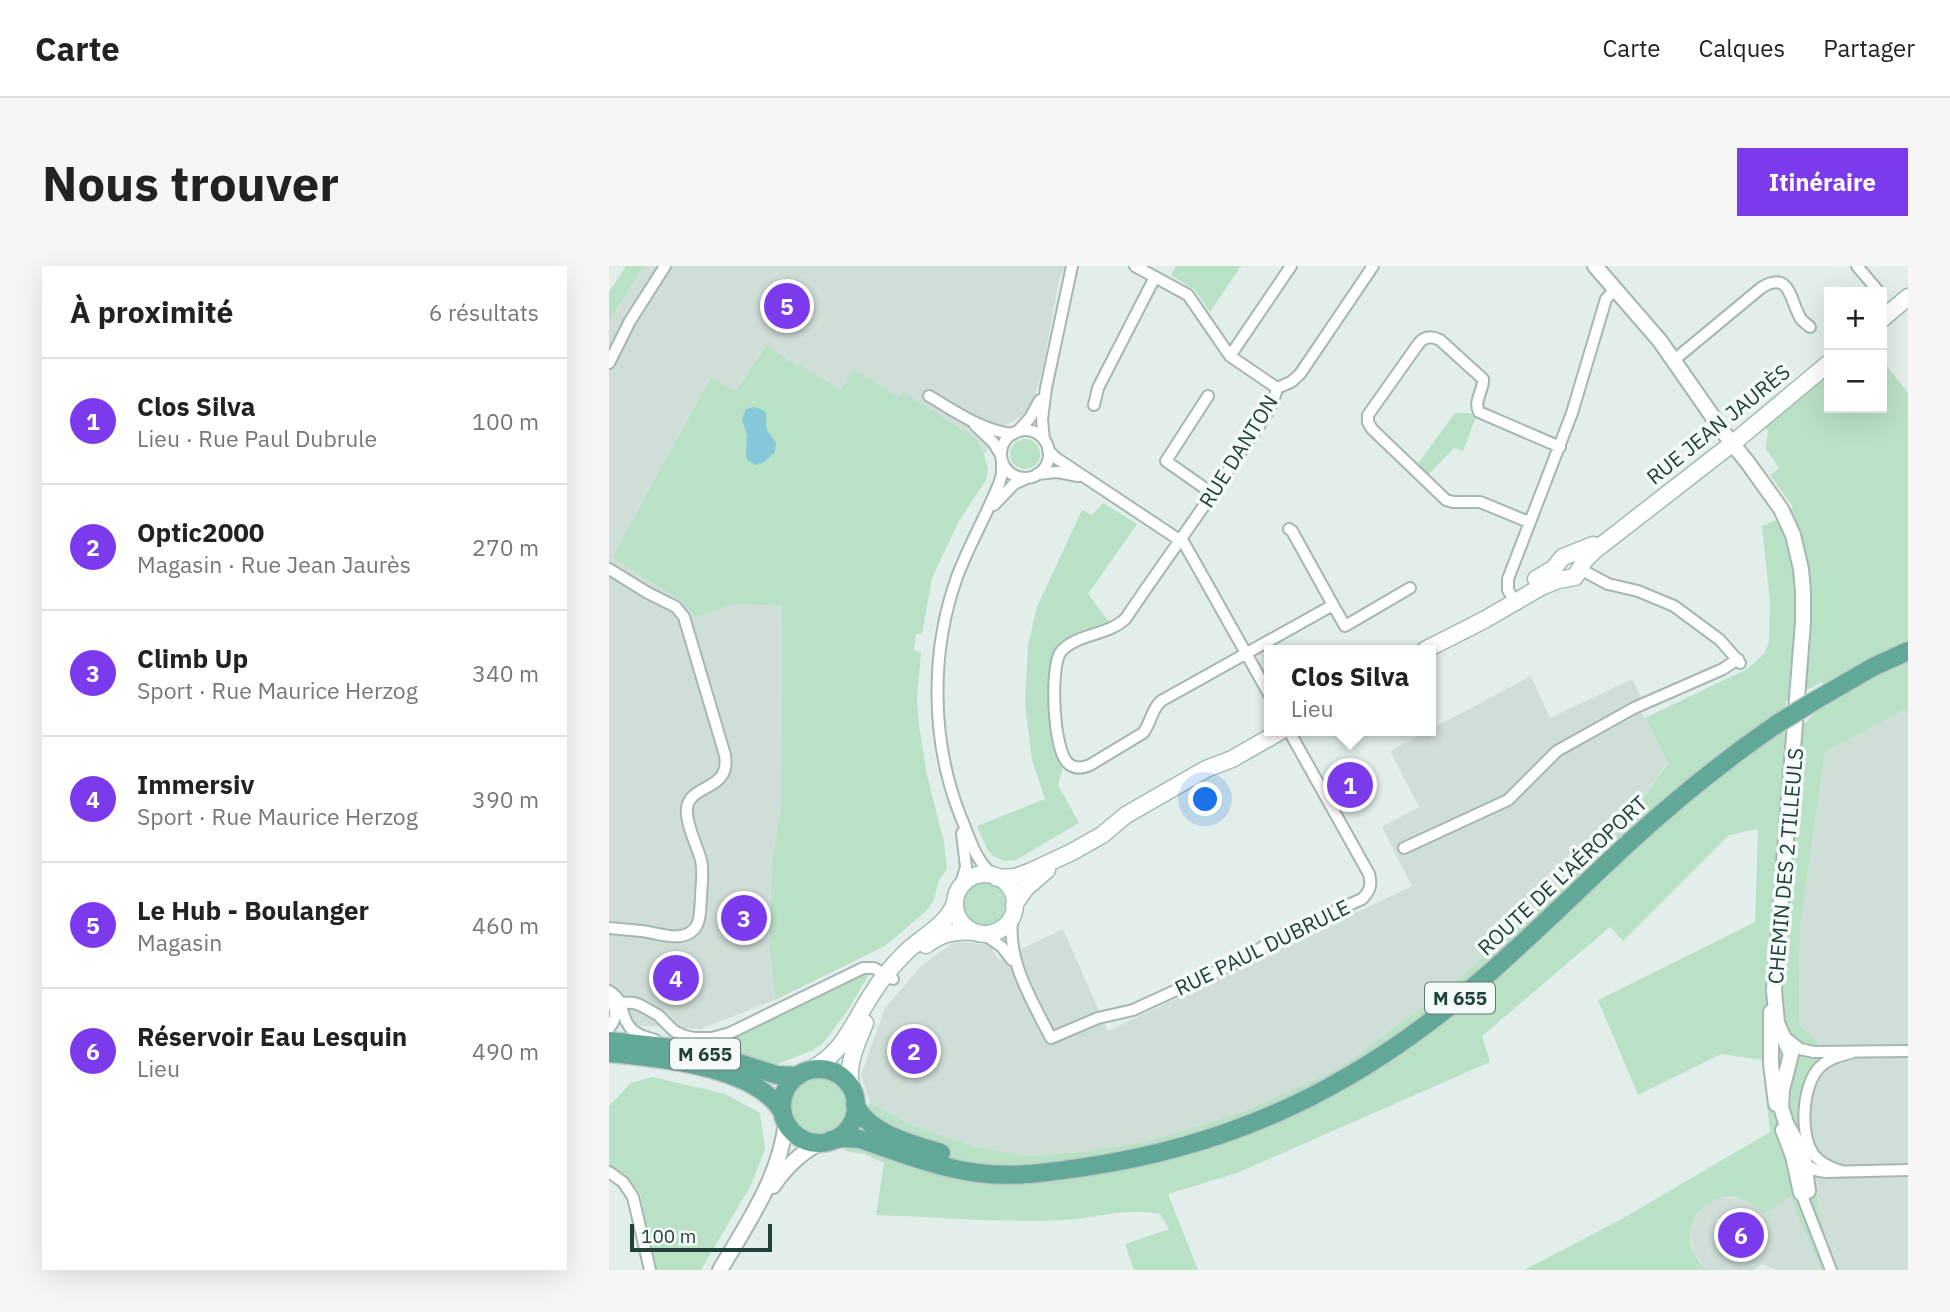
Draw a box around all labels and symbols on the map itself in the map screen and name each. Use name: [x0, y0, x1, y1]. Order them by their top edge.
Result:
pin: 5: [764, 280, 810, 332]
street label: RUE JEAN JAURÈS: [1641, 358, 1795, 490]
street label: RUE DANTON: [1192, 389, 1284, 513]
street label: CHEMIN DES 2 TILLEULS: [1761, 747, 1809, 985]
pin: 1: [1327, 759, 1373, 811]
your location: [1188, 782, 1222, 816]
street label: ROUTE DE L'AÉROPORT: [1471, 789, 1653, 961]
pin: 3: [721, 892, 767, 944]
street label: RUE PAUL DUBRULE: [1170, 892, 1354, 1002]
pin: 4: [653, 952, 699, 1004]
road number: M 655: [1425, 982, 1495, 1014]
pin: 2: [891, 1025, 937, 1077]
road number: M 655: [670, 1038, 740, 1070]
pin: 6: [1718, 1209, 1764, 1261]
scale bar: [630, 1221, 772, 1253]

